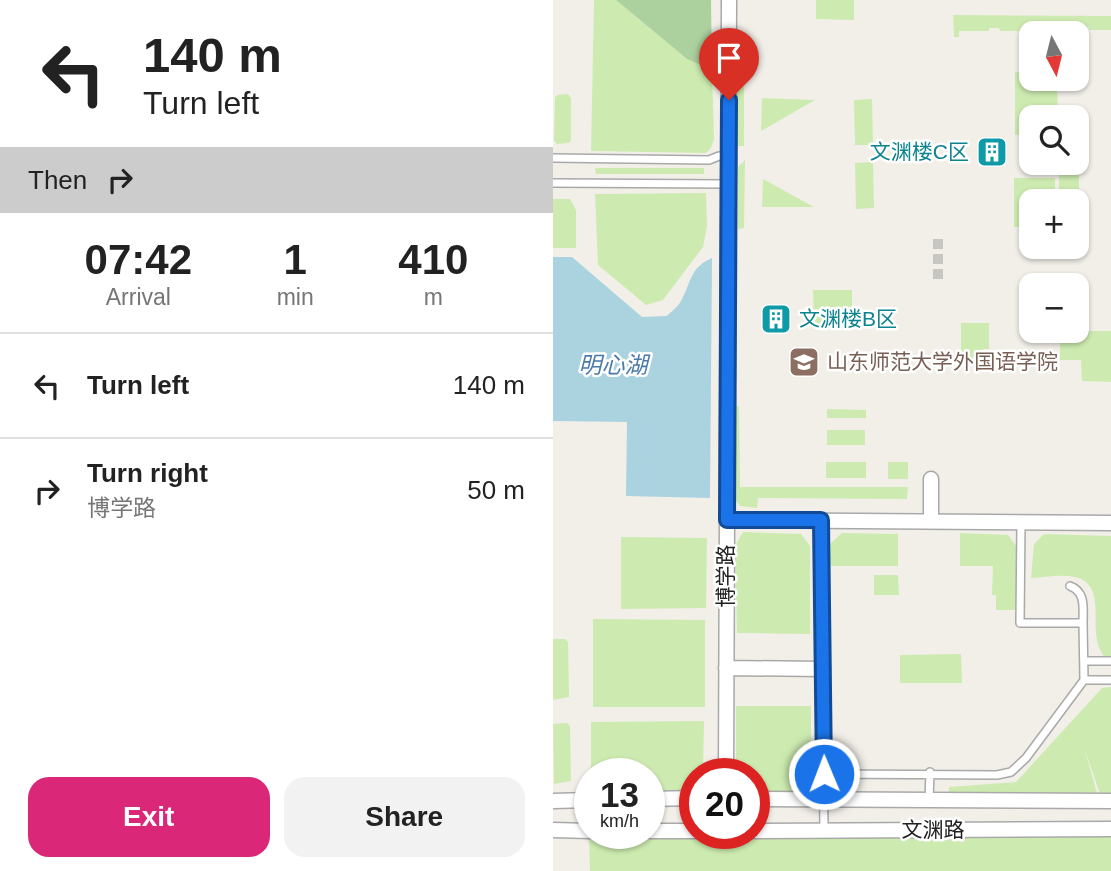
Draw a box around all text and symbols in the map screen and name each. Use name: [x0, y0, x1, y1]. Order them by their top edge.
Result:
north arrow: [1019, 21, 1089, 91]
map controls: [1019, 21, 1089, 343]
icon: left: [28, 28, 119, 119]
text: 140 m: [143, 28, 282, 82]
pin: [699, 28, 759, 100]
icon: arrive: [710, 39, 748, 77]
text: Turn left: [143, 85, 259, 121]
button: search: [1019, 105, 1089, 175]
building icon: 文渊楼C区: [975, 135, 1009, 169]
place label: 文渊楼C区: [870, 140, 969, 163]
icon: right: [101, 161, 139, 199]
text: Then: [28, 165, 87, 195]
button: +: [1019, 189, 1089, 259]
text: 07:42: [85, 236, 192, 283]
text: 1: [283, 236, 307, 283]
text: 410: [398, 236, 468, 283]
button: −: [1019, 273, 1089, 343]
text: Arrival: [106, 284, 171, 310]
text: min: [277, 284, 314, 310]
text: m: [424, 284, 443, 310]
building icon: 文渊楼B区: [759, 302, 793, 336]
place label: 文渊楼B区: [799, 307, 897, 330]
school or university icon: 山东师范大学外国语学院: [787, 345, 821, 379]
place label: 山东师范大学外国语学院: [827, 350, 1058, 373]
water label: 明心湖: [579, 352, 651, 378]
icon: left: [28, 367, 66, 405]
text: Turn left: [87, 370, 189, 400]
text: 140 m: [453, 370, 525, 400]
text: Turn right: [87, 458, 208, 488]
icon: right: [28, 472, 66, 510]
text: 50 m: [467, 475, 525, 505]
text: 博学路: [87, 495, 156, 521]
street label: 博学路: [714, 545, 737, 608]
position arrow: [787, 737, 861, 811]
speed limit sign: 20: [679, 758, 770, 849]
text: 13: [600, 775, 639, 814]
button: Exit: [28, 777, 270, 857]
button: Share: [284, 777, 525, 857]
text: km/h: [600, 811, 639, 831]
street label: 文渊路: [902, 818, 965, 841]

